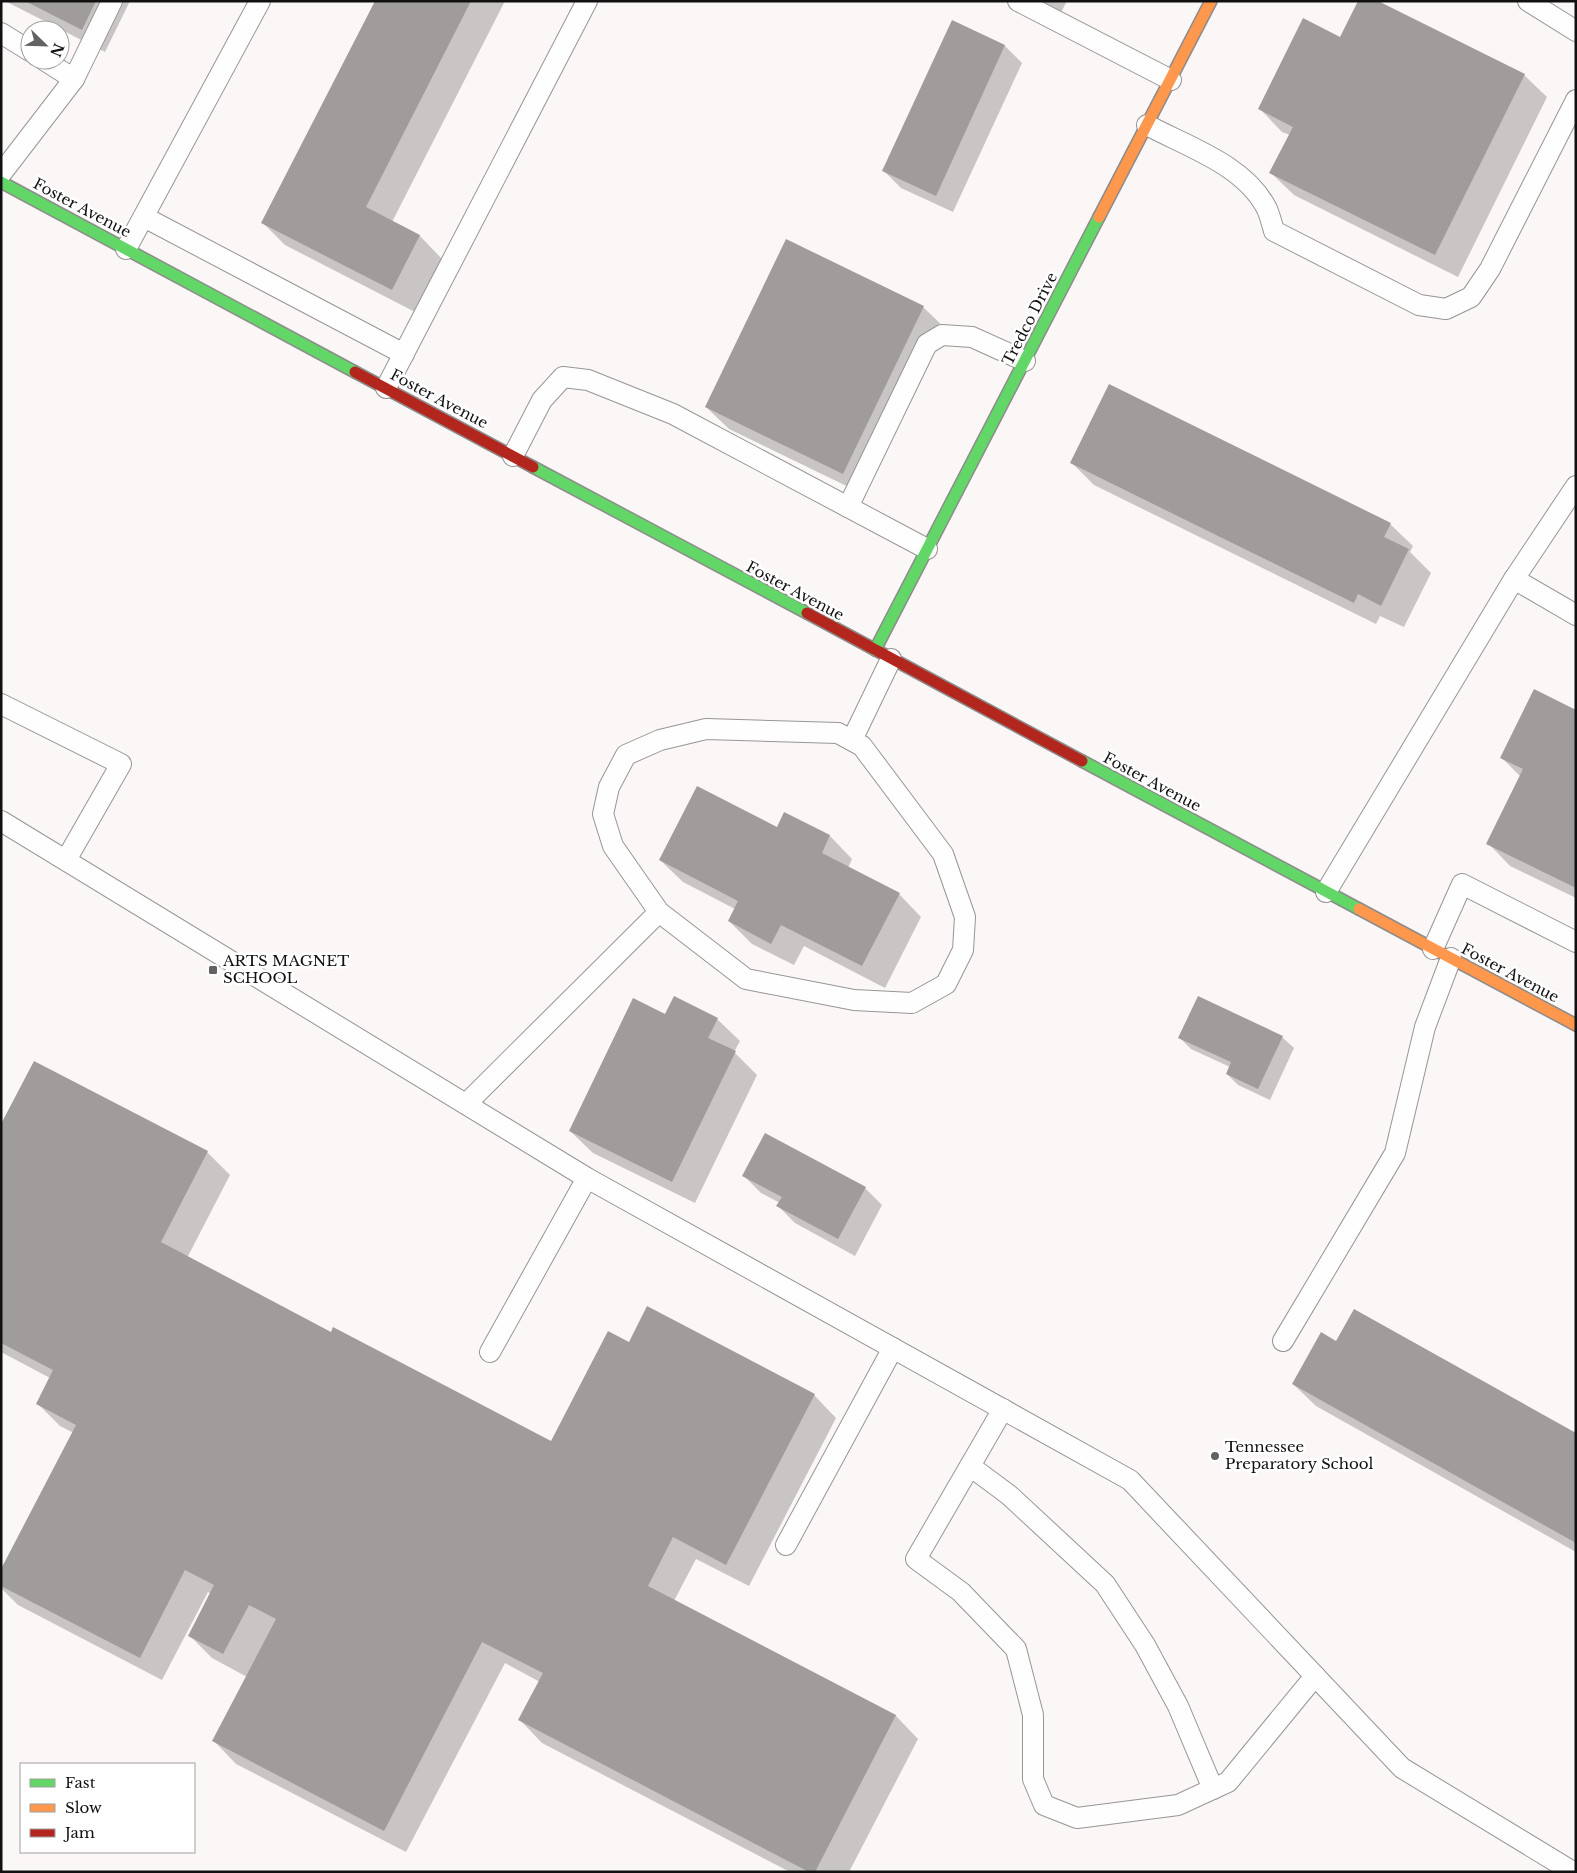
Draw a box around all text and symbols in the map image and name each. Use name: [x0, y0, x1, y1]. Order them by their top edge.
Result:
north arrow: [20, 20, 70, 70]
text: N: [46, 41, 68, 60]
street label: Foster Avenue: [30, 174, 134, 241]
street label: Tredco Drive: [998, 269, 1061, 368]
street label: Foster Avenue: [387, 365, 491, 432]
street label: Foster Avenue: [743, 557, 847, 624]
street label: Foster Avenue: [1100, 748, 1204, 815]
street label: Foster Avenue: [1458, 939, 1562, 1006]
place label: ARTS MAGNET SCHOOL: [222, 951, 349, 987]
marker: ARTS MAGNET SCHOOL: [207, 964, 219, 976]
place label: Tennessee Preparatory School: [1225, 1437, 1374, 1473]
marker: Tennessee Preparatory School: [1209, 1450, 1221, 1462]
legend: [20, 1763, 195, 1853]
text: Fast: [65, 1773, 96, 1792]
text: Slow: [65, 1798, 102, 1817]
text: Jam: [63, 1823, 95, 1842]

